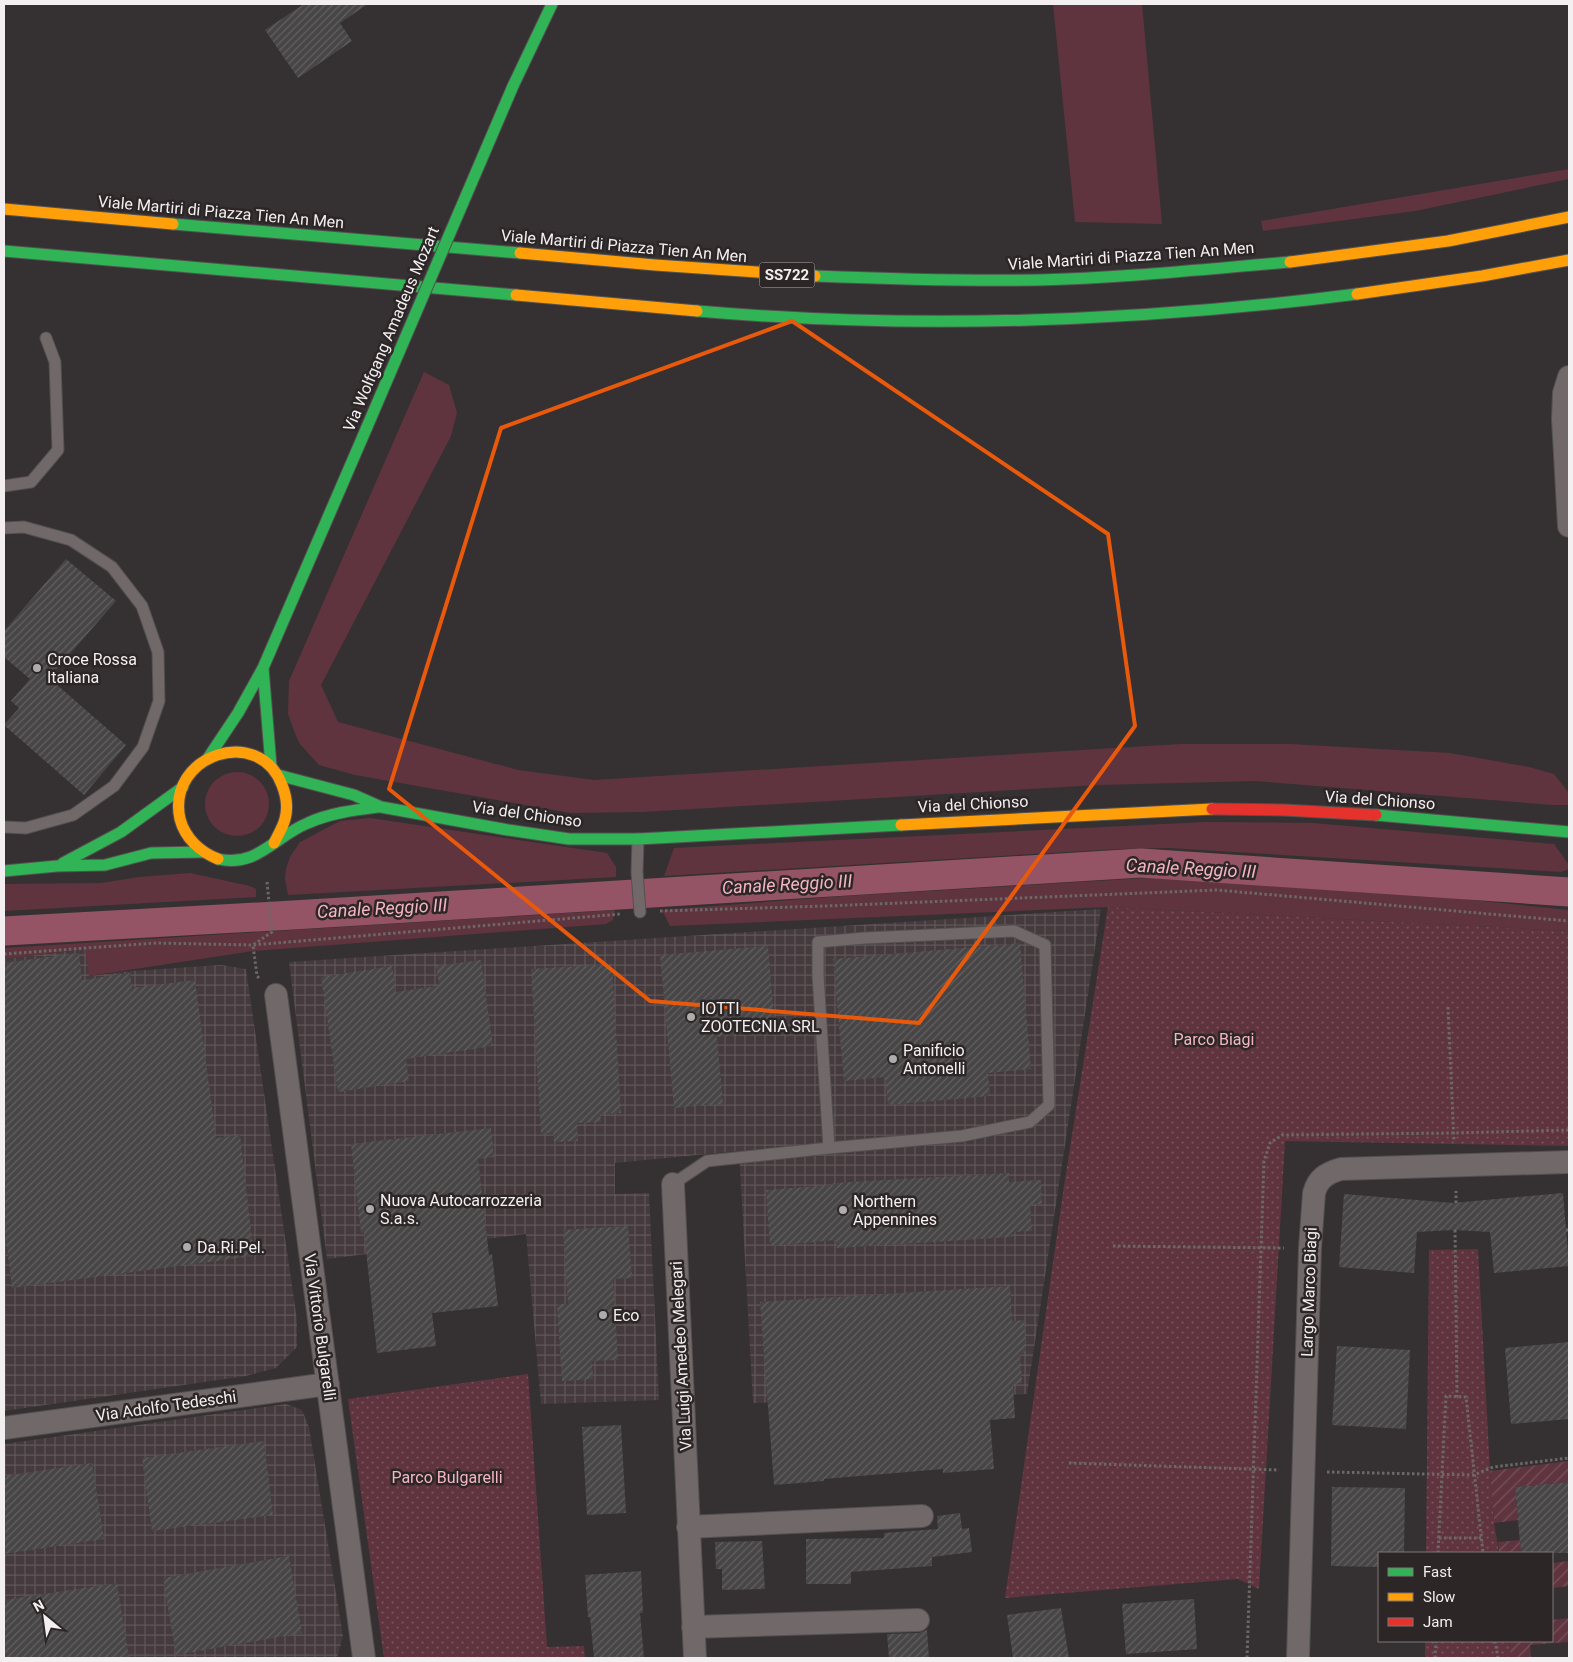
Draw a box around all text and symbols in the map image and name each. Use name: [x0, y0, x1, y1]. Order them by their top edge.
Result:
street label: Viale Martiri di Piazza Tien An Men: [97, 192, 345, 232]
street label: Via Wolfgang Amadeus Mozart: [339, 224, 443, 434]
street label: Viale Martiri di Piazza Tien An Men: [500, 226, 748, 266]
street label: Viale Martiri di Piazza Tien An Men: [1007, 238, 1255, 274]
road number: SS722: [760, 262, 814, 288]
place label: Croce Rossa Italiana: [47, 650, 137, 687]
marker: Croce Rossa Italiana: [31, 662, 43, 674]
street label: Via del Chionso: [1324, 787, 1436, 813]
street label: Via del Chionso: [917, 792, 1029, 816]
street label: Via del Chionso: [471, 797, 583, 831]
water label: Canale Reggio III: [1125, 854, 1257, 882]
water label: Canale Reggio III: [721, 870, 853, 898]
water label: Canale Reggio III: [316, 894, 448, 922]
place label: IOTTI ZOOTECNIA SRL: [701, 999, 820, 1036]
marker: IOTTI ZOOTECNIA SRL: [685, 1011, 697, 1023]
park label: Parco Biagi: [1174, 1030, 1254, 1049]
place label: Panificio Antonelli: [903, 1041, 965, 1078]
marker: Panificio Antonelli: [887, 1053, 899, 1065]
place label: Nuova Autocarrozzeria S.a.s.: [380, 1191, 542, 1228]
place label: Northern Appennines: [853, 1192, 937, 1229]
marker: Nuova Autocarrozzeria S.a.s.: [364, 1203, 376, 1215]
marker: Northern Appennines: [837, 1204, 849, 1216]
street label: Largo Marco Biagi: [1297, 1227, 1321, 1357]
place label: Da.Ri.Pel.: [197, 1238, 265, 1257]
marker: Da.Ri.Pel.: [181, 1241, 193, 1253]
street label: Via Vittorio Bulgarelli: [300, 1252, 340, 1402]
street label: Via Luigi Amedeo Melegari: [667, 1261, 695, 1451]
place label: Eco: [613, 1306, 639, 1325]
marker: Eco: [597, 1309, 609, 1321]
street label: Via Adolfo Tedeschi: [95, 1387, 237, 1425]
park label: Parco Bulgarelli: [391, 1468, 503, 1487]
legend: [1378, 1552, 1553, 1642]
text: Fast: [1423, 1563, 1452, 1581]
text: Slow: [1423, 1588, 1455, 1606]
north arrow: [20, 1592, 70, 1642]
text: N: [30, 1596, 47, 1615]
text: Jam: [1423, 1613, 1453, 1631]

